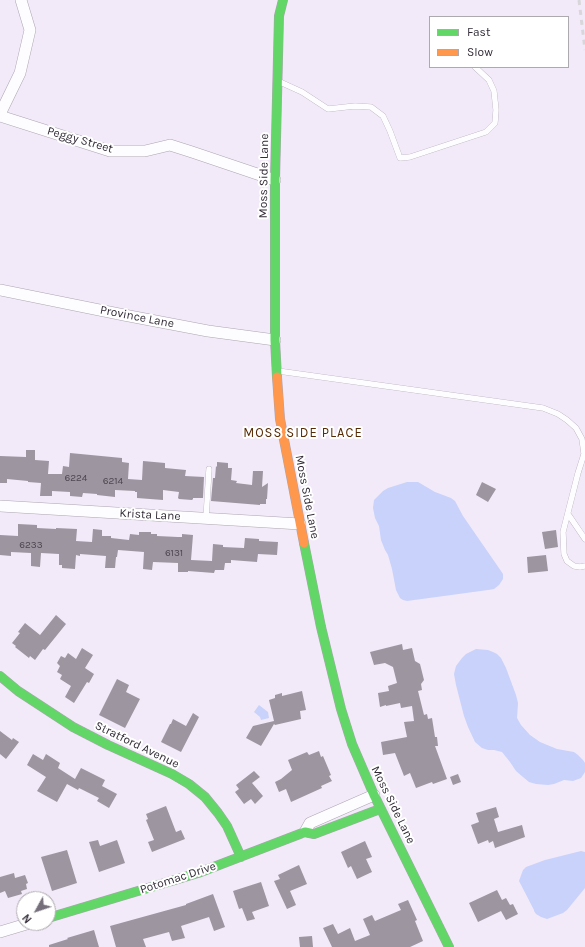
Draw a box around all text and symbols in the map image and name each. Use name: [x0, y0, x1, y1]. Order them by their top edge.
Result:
legend: [429, 16, 569, 68]
text: Fast: [467, 25, 490, 39]
text: Slow: [467, 45, 493, 59]
street label: Peggy Street: [45, 124, 115, 156]
street label: Moss Side Lane: [256, 134, 272, 218]
street label: Province Lane: [99, 303, 175, 331]
district label: MOSS SIDE PLACE: [243, 425, 363, 441]
street label: Moss Side Lane: [292, 454, 322, 540]
house number: 6224: [65, 472, 87, 484]
house number: 6214: [103, 475, 123, 487]
street label: Krista Lane: [119, 506, 181, 524]
house number: 6233: [19, 539, 43, 551]
house number: 6131: [165, 547, 183, 559]
street label: Stratford Avenue: [93, 718, 181, 772]
street label: Moss Side Lane: [368, 764, 418, 846]
street label: Potomac Drive: [138, 859, 218, 897]
north arrow: [16, 891, 56, 931]
text: N: [20, 911, 35, 926]

